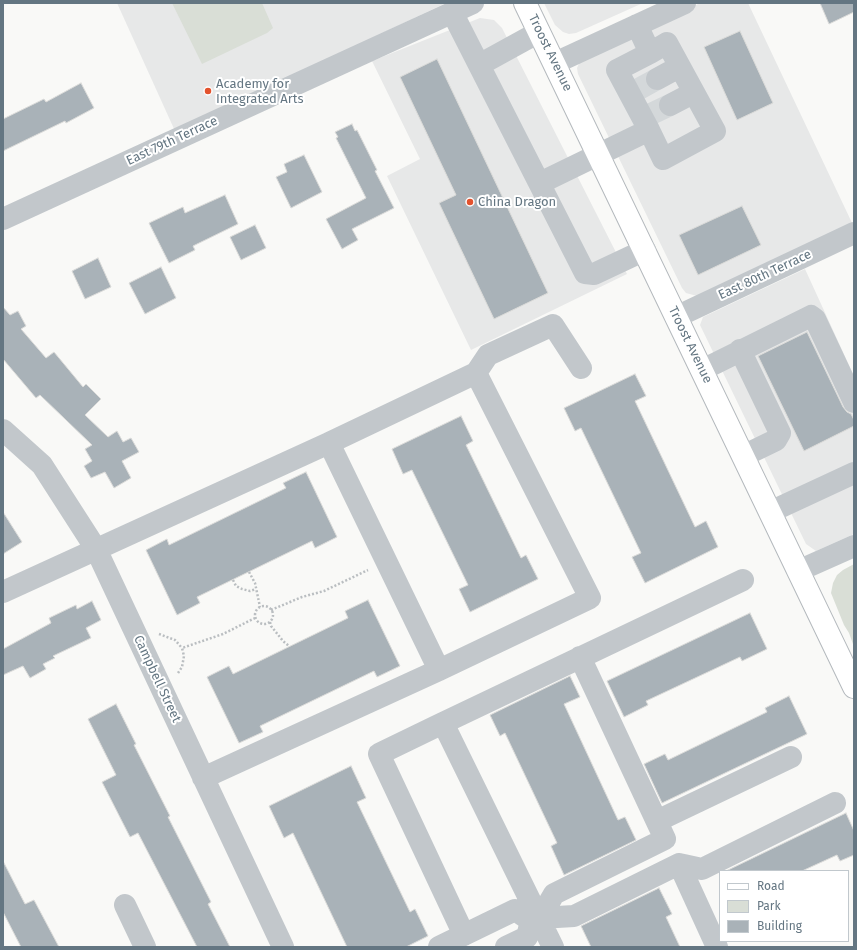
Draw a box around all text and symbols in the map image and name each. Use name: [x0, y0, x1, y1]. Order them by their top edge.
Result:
street label: Troost Avenue: [525, 12, 575, 94]
place label: Academy for Integrated Arts: [216, 76, 303, 107]
marker: Academy for Integrated Arts: [203, 86, 213, 96]
street label: East 79th Terrace: [124, 113, 220, 169]
place label: China Dragon: [478, 194, 556, 210]
marker: China Dragon: [465, 197, 475, 207]
street label: East 80th Terrace: [716, 247, 814, 303]
street label: Troost Avenue: [665, 304, 715, 386]
street label: Campbell Street: [130, 633, 184, 725]
legend: [719, 870, 849, 942]
text: Road: [757, 879, 785, 893]
text: Park: [757, 899, 781, 913]
text: Building: [757, 919, 802, 933]

